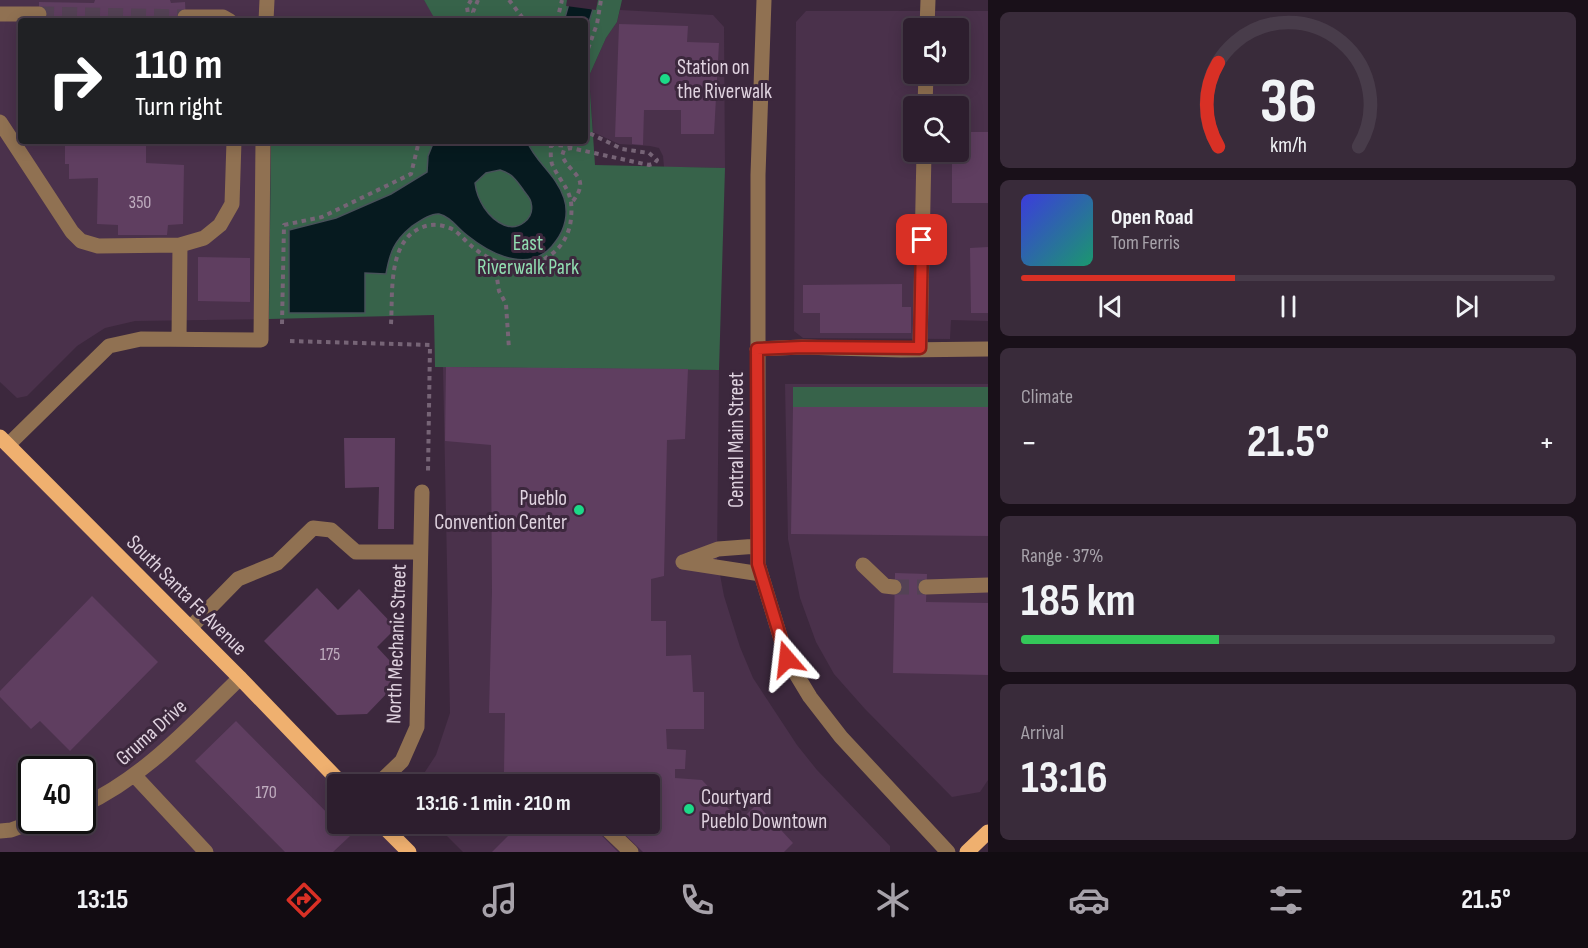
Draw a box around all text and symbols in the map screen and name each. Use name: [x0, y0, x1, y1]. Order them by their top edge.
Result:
map controls: [903, 18, 969, 162]
button: sound: [903, 18, 969, 84]
text: 110 m: [135, 40, 222, 91]
icon: right: [36, 42, 114, 120]
place label: Station on the Riverwalk: [677, 55, 772, 104]
text: 36: [1259, 65, 1317, 140]
marker: Station on the Riverwalk: [658, 72, 672, 86]
text: Turn right: [135, 91, 222, 123]
button: search: [903, 96, 969, 162]
text: km/h: [1269, 133, 1307, 158]
house number: 350: [129, 192, 151, 213]
text: Open Road: [1111, 204, 1193, 231]
pin: [896, 214, 947, 265]
icon: arrive: [905, 223, 938, 256]
park label: East Riverwalk Park: [477, 231, 579, 280]
text: Tom Ferris: [1111, 231, 1180, 255]
icon: previous: [1094, 290, 1127, 323]
icon: pause: [1272, 290, 1305, 323]
icon: next: [1450, 290, 1483, 323]
street label: Central Main Street: [724, 372, 749, 508]
text: Climate: [1021, 385, 1073, 409]
text: 21.5°: [1247, 415, 1329, 470]
text: −: [1021, 423, 1037, 463]
text: +: [1539, 423, 1555, 463]
place label: Pueblo Convention Center: [434, 486, 567, 535]
marker: Pueblo Convention Center: [572, 503, 586, 517]
street label: South Santa Fe Avenue: [121, 530, 252, 661]
text: Range · 37%: [1021, 544, 1103, 568]
street label: North Mechanic Street: [381, 564, 412, 724]
text: 185 km: [1021, 574, 1136, 629]
position arrow: [755, 627, 819, 691]
house number: 175: [320, 644, 340, 665]
street label: Gruma Drive: [111, 694, 192, 771]
text: Arrival: [1021, 721, 1064, 745]
text: 13:16: [1021, 751, 1108, 806]
speed limit sign: 40: [18, 756, 96, 834]
house number: 170: [255, 782, 277, 803]
place label: Courtyard Pueblo Downtown: [701, 785, 827, 834]
text: 13:16 · 1 min · 210 m: [416, 790, 571, 817]
marker: Courtyard Pueblo Downtown: [682, 802, 696, 816]
icon: directions: [283, 879, 325, 921]
icon: music: [479, 879, 521, 921]
icon: phone: [676, 879, 718, 921]
icon: climate: [872, 879, 914, 921]
icon: car: [1068, 879, 1110, 921]
icon: filters: [1265, 879, 1307, 921]
text: 13:15: [77, 884, 128, 916]
text: 21.5°: [1461, 884, 1511, 916]

